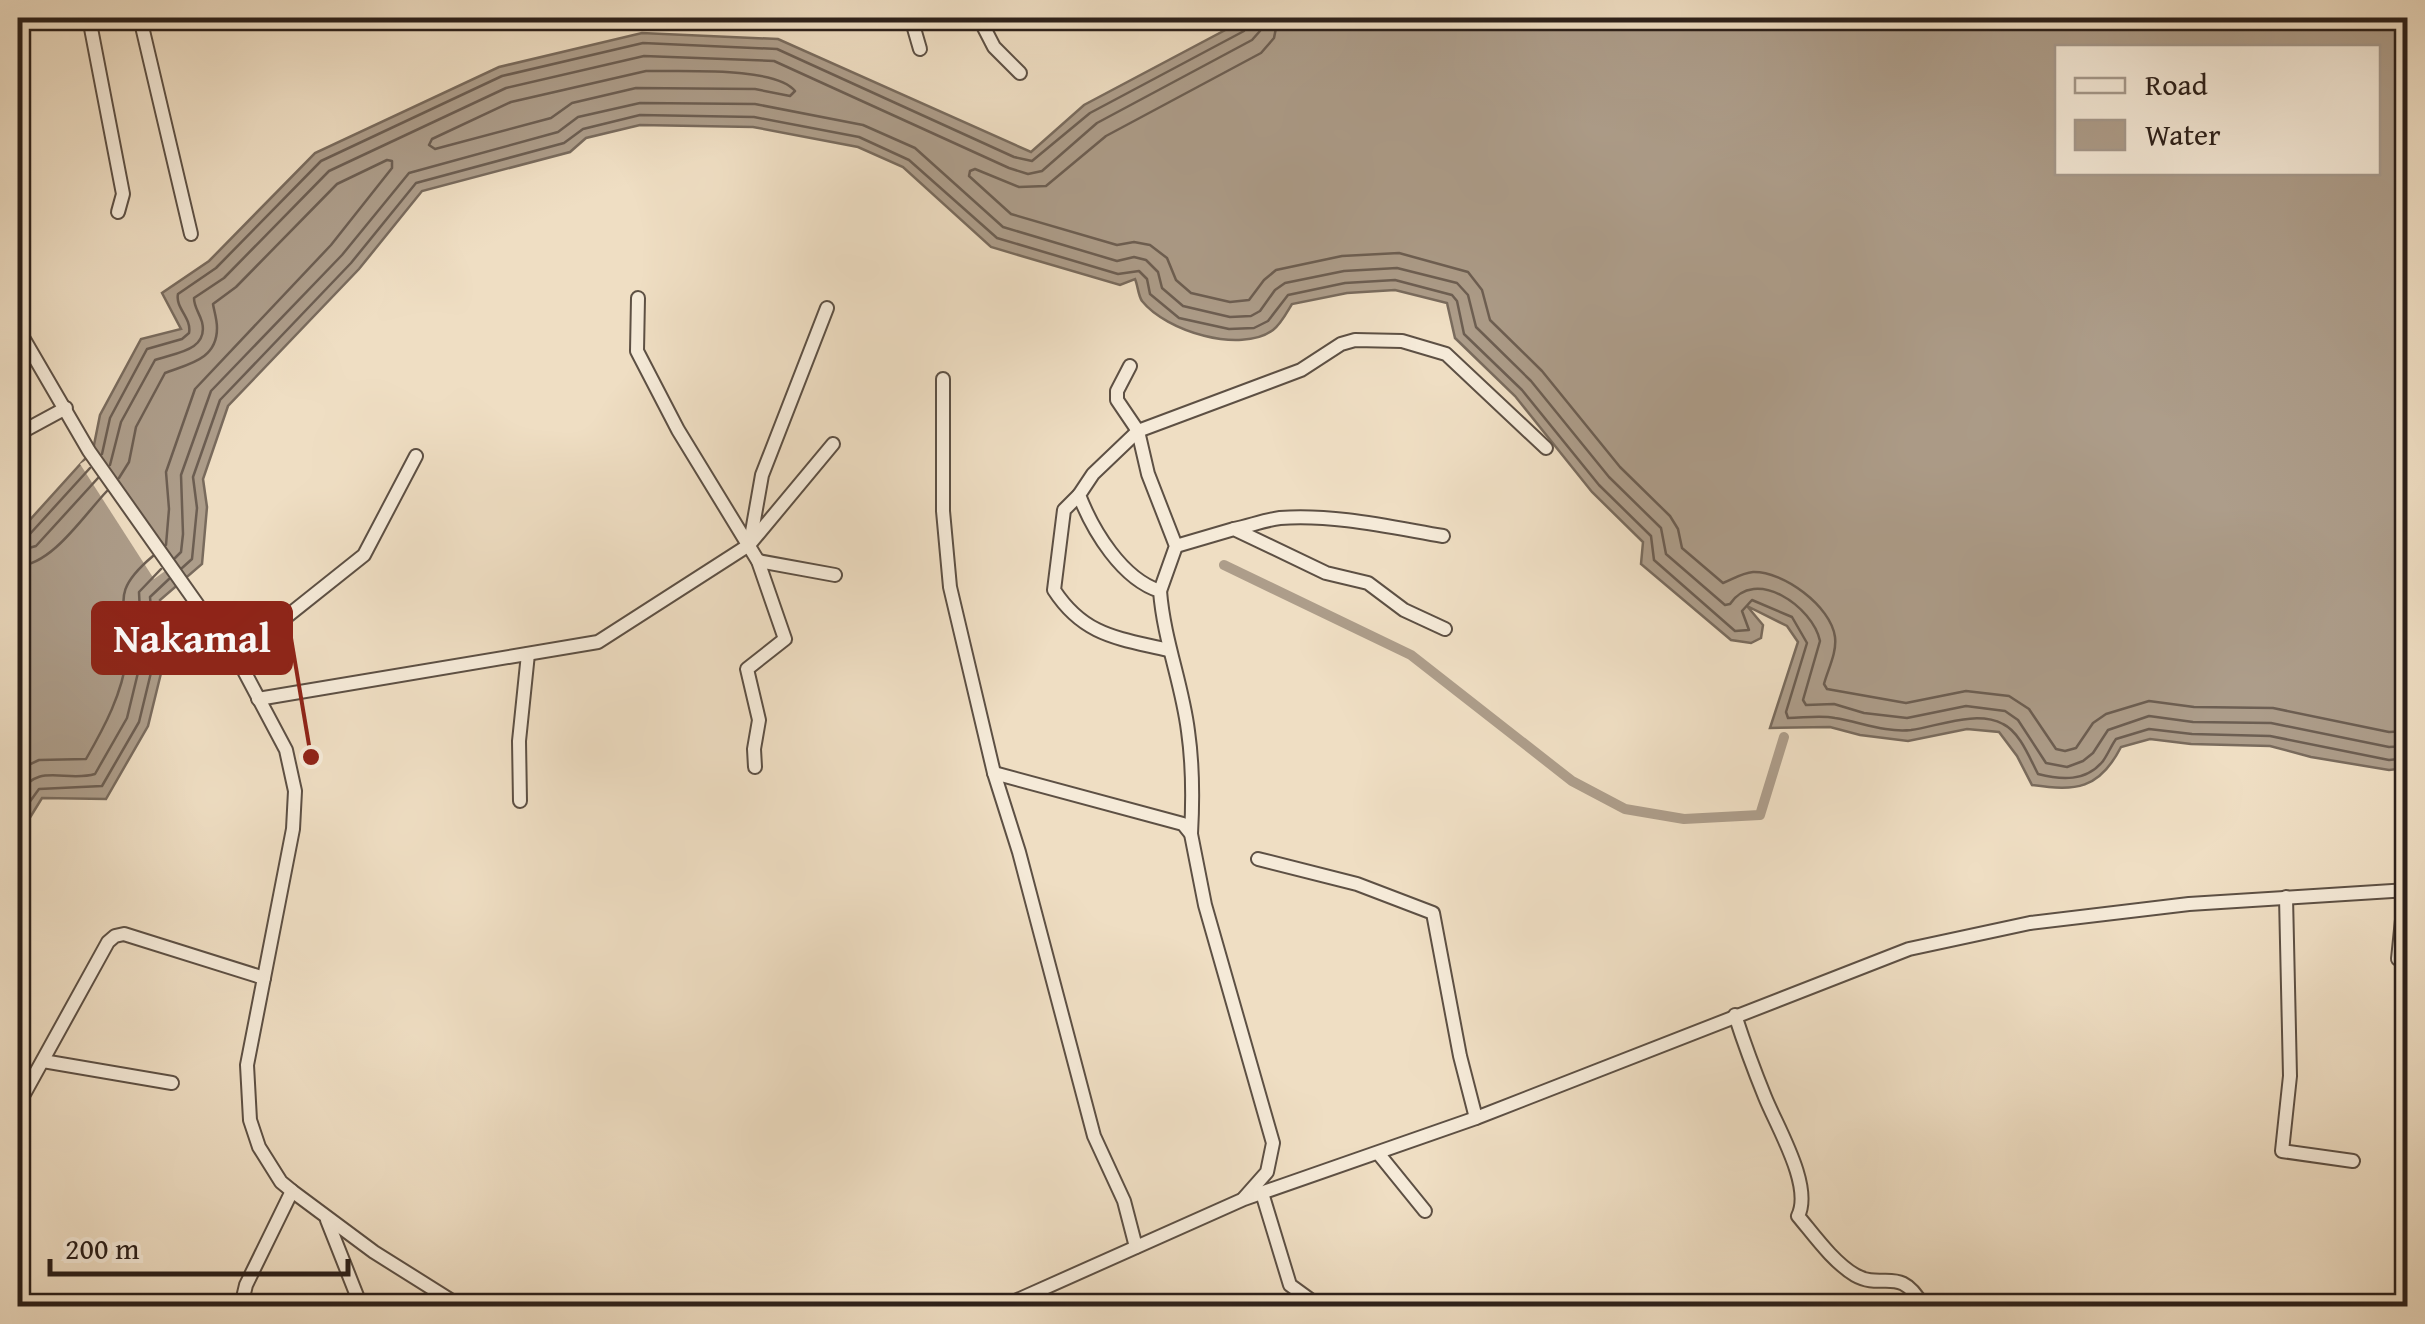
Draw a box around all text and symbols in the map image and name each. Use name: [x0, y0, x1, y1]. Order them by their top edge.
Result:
legend: [2055, 45, 2380, 175]
text: Road: [2145, 62, 2208, 106]
text: Water: [2145, 112, 2221, 156]
callout: Nakamal: [93, 603, 291, 673]
text: Nakamal: [113, 608, 271, 667]
scale bar: [50, 1214, 348, 1276]
text: 200 m: [65, 1226, 140, 1270]

